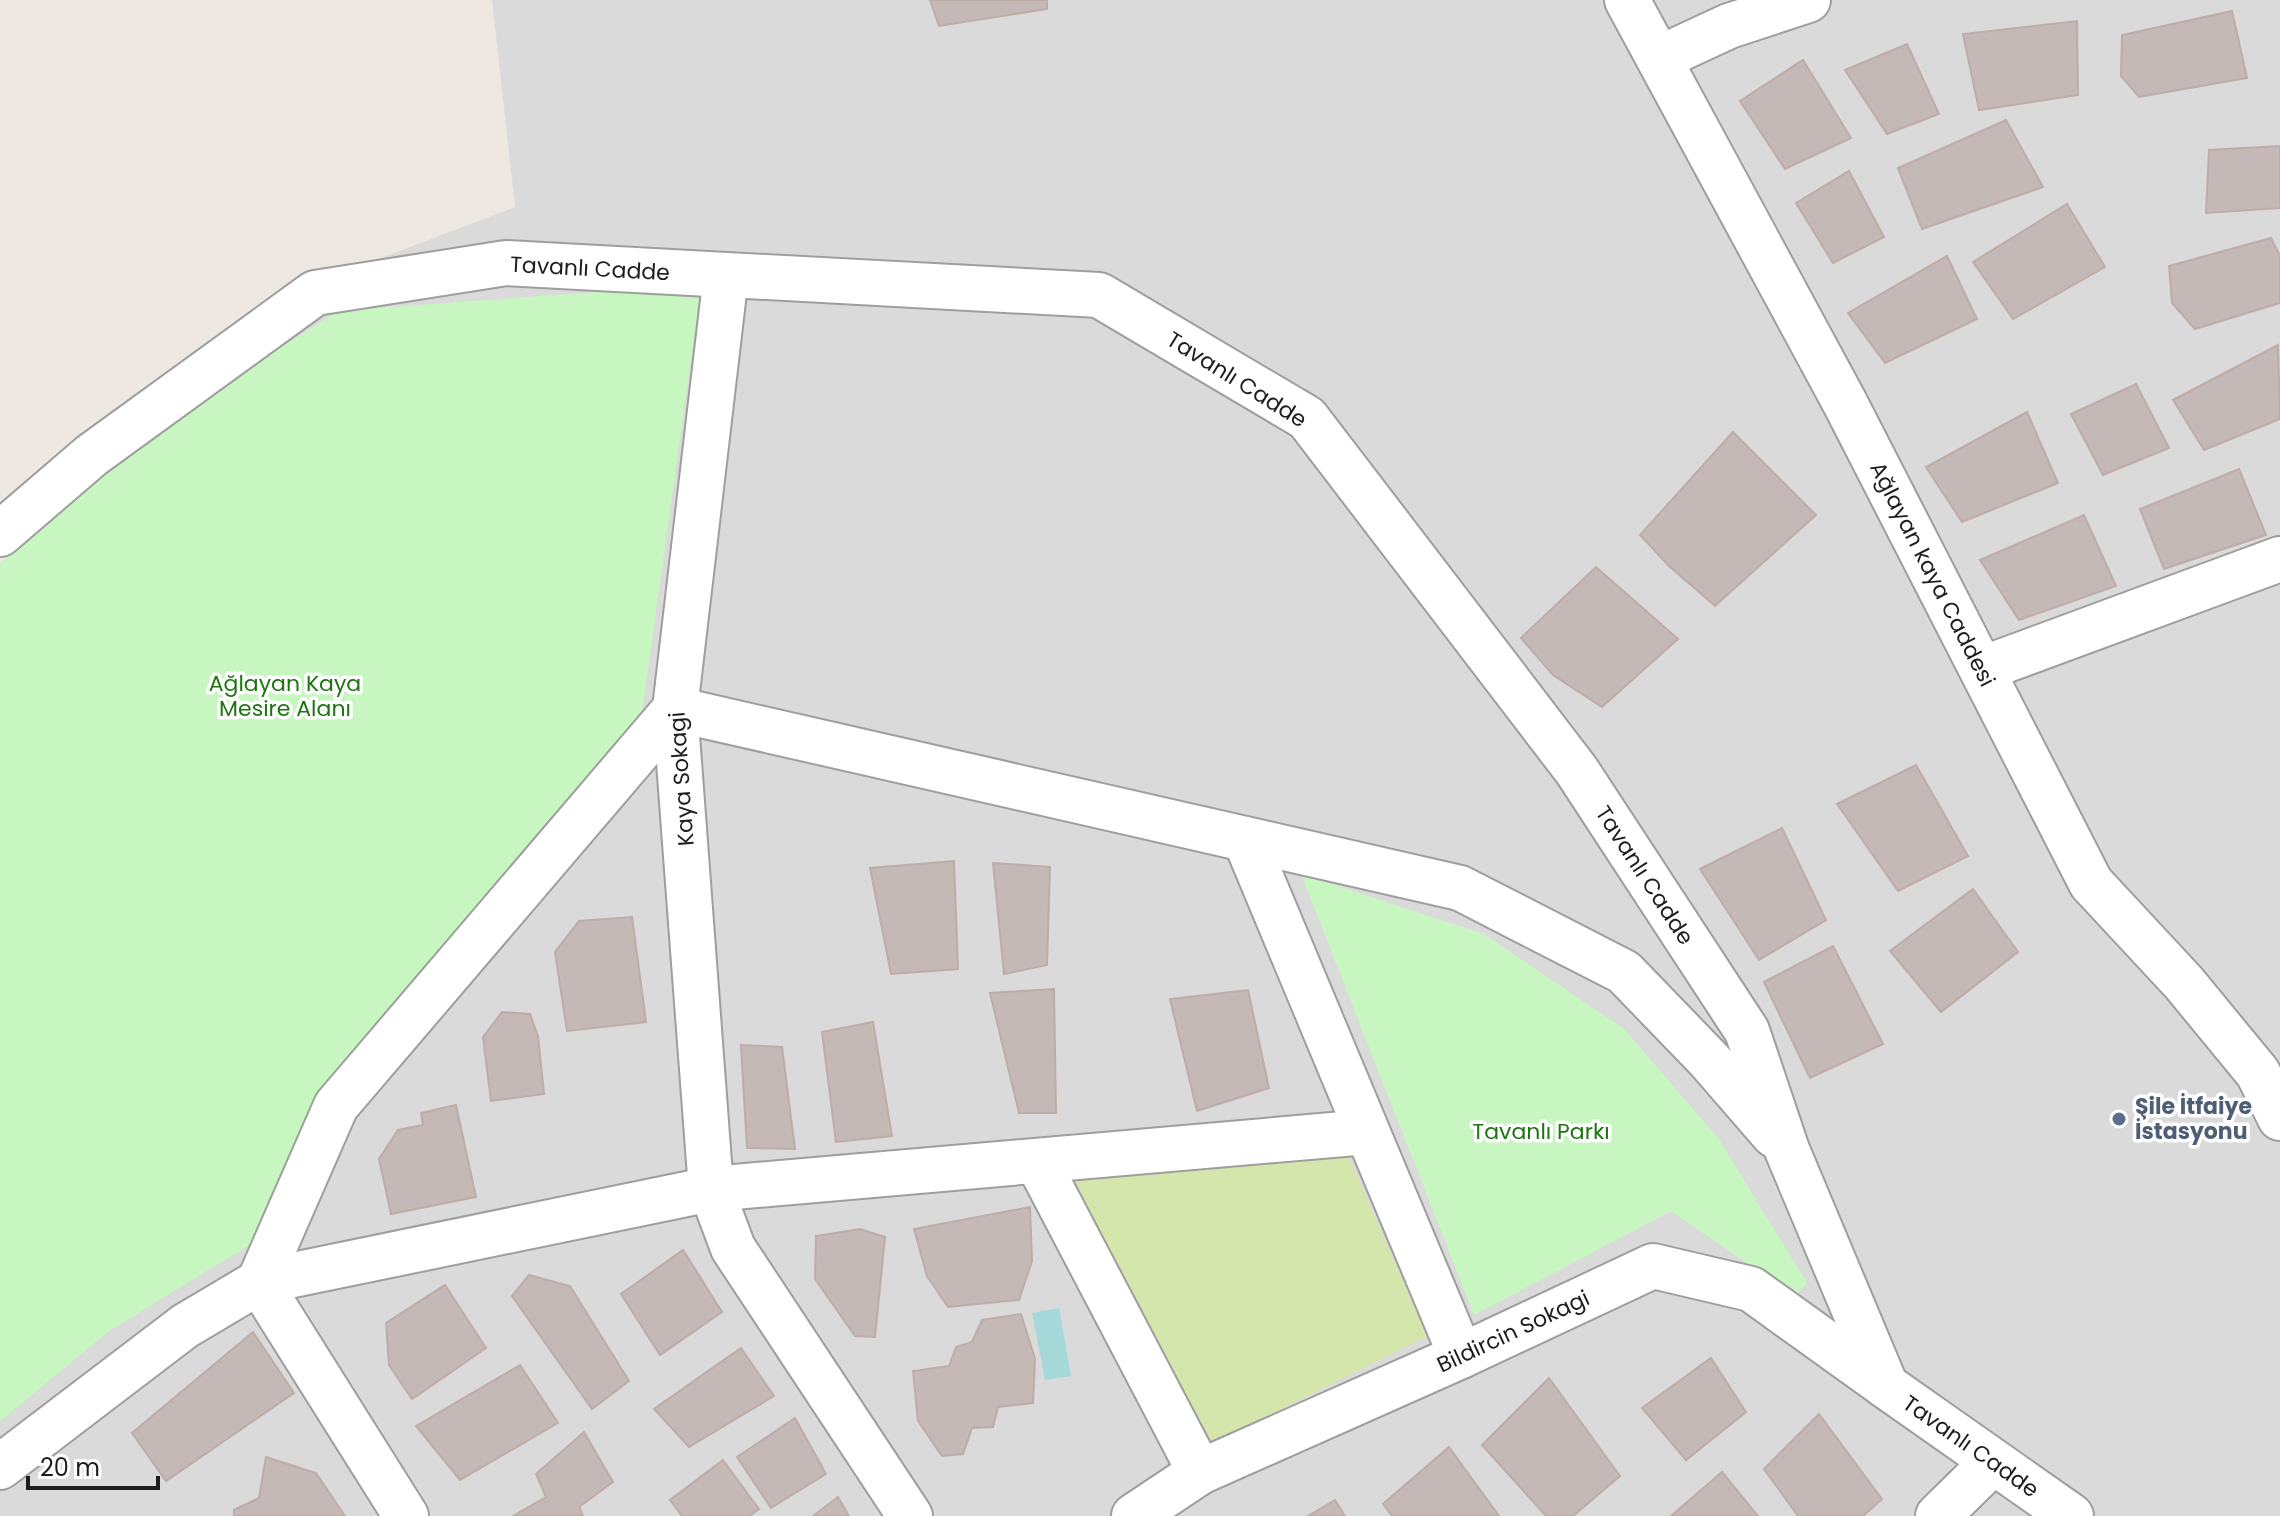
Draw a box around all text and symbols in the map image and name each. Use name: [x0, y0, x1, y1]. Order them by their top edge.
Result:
street label: Tavanlı Cadde: [509, 249, 671, 288]
street label: Tavanlı Cadde: [1161, 324, 1313, 435]
street label: Ağlayan kaya Caddesi: [1862, 456, 2003, 692]
park label: Ağlayan Kaya Mesire Alanı: [209, 668, 361, 724]
street label: Kaya Sokagi: [661, 711, 702, 847]
street label: Tavanlı Cadde: [1588, 800, 1701, 951]
place label: Şile İtfaiye İstasyonu: [2135, 1091, 2252, 1147]
marker: Şile İtfaiye İstasyonu: [2110, 1110, 2128, 1128]
park label: Tavanlı Parkı: [1472, 1116, 1610, 1147]
street label: Bildircin Sokagi: [1432, 1283, 1595, 1380]
street label: Tavanlı Cadde: [1896, 1388, 2045, 1505]
scale bar: [28, 1440, 158, 1490]
text: 20 m: [40, 1451, 100, 1484]

